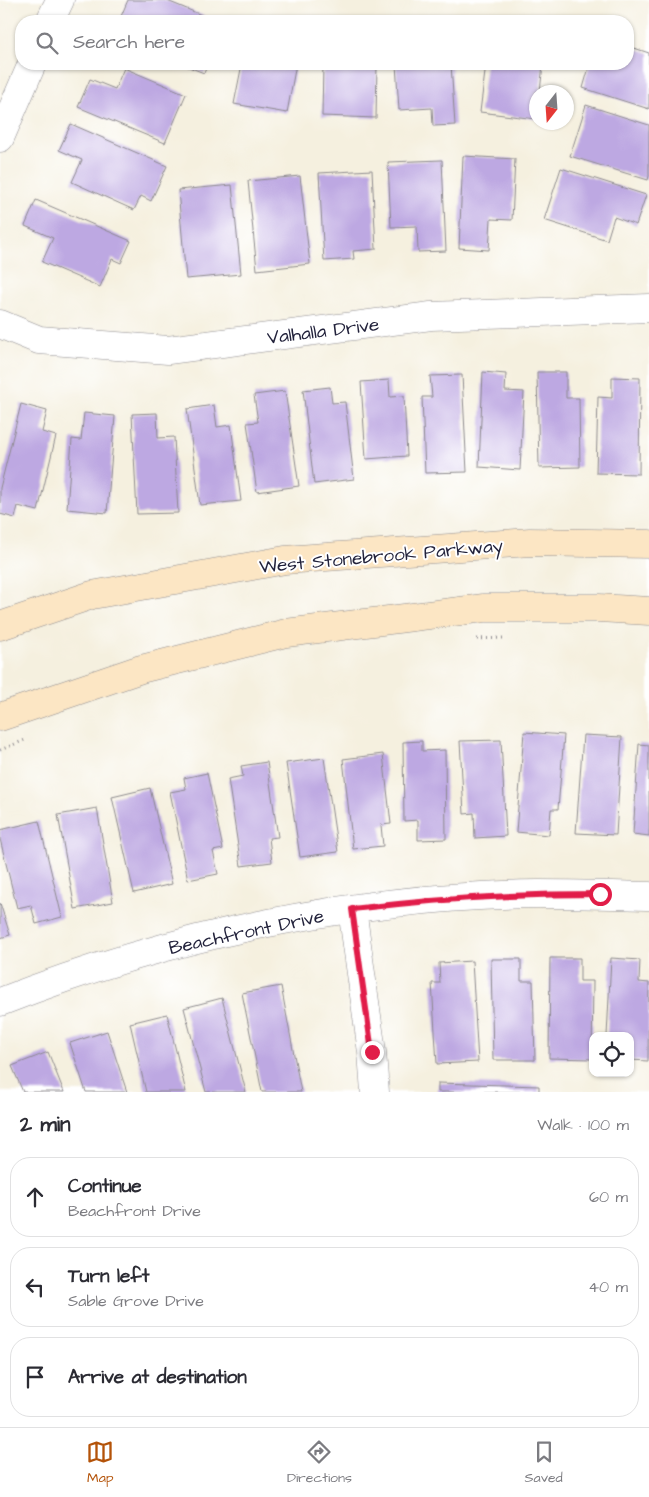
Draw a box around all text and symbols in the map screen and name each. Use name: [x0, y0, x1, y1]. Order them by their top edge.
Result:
search box: [15, 15, 634, 70]
icon: search: [33, 29, 61, 57]
text: Search here: [73, 29, 185, 56]
north arrow: [529, 85, 574, 130]
street label: Valhalla Drive: [266, 311, 381, 352]
street label: West Stonebrook Parkway: [258, 532, 505, 582]
route start: [589, 883, 612, 906]
street label: Beachfront Drive: [166, 903, 326, 962]
map controls: [589, 1032, 634, 1077]
button: locate: [589, 1032, 634, 1077]
route end: [361, 1041, 384, 1064]
text: 2 min: [20, 1110, 70, 1139]
text: Walk · 100 m: [537, 1114, 629, 1136]
text: Continue: [68, 1173, 142, 1200]
icon: ahead: [21, 1183, 49, 1211]
text: 60 m: [589, 1186, 628, 1208]
text: Beachfront Drive: [68, 1200, 201, 1222]
text: Turn left: [68, 1263, 149, 1290]
icon: left: [21, 1273, 49, 1301]
text: 40 m: [588, 1276, 628, 1298]
text: Sable Grove Drive: [68, 1290, 204, 1312]
icon: arrive: [21, 1363, 49, 1391]
text: Arrive at destination: [68, 1364, 247, 1391]
tab: Map: [86, 1438, 114, 1488]
tab: Directions: [287, 1438, 352, 1488]
tab: Saved: [525, 1438, 563, 1488]

